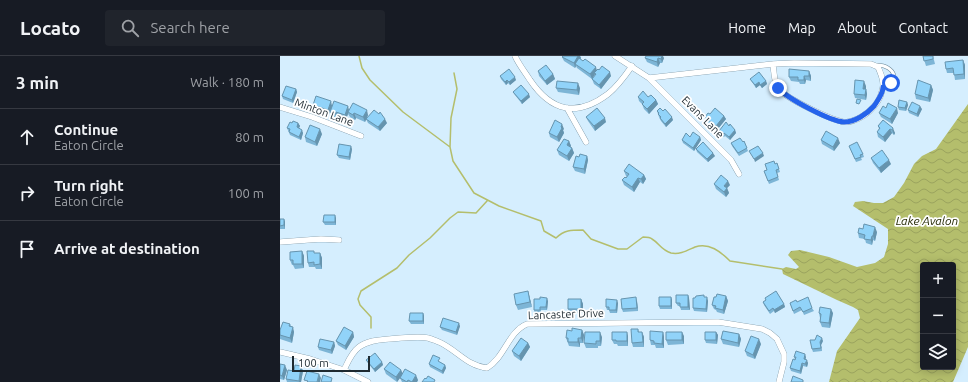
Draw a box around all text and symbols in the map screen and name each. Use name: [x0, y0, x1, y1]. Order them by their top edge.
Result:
search box: [105, 10, 385, 46]
text: Locato: [20, 17, 81, 39]
icon: search: [119, 17, 141, 39]
text: Search here: [151, 19, 230, 36]
text: Home: [728, 20, 766, 36]
text: Map: [788, 20, 816, 36]
text: About: [838, 20, 877, 36]
text: Contact: [899, 20, 948, 36]
text: 3 min: [16, 73, 59, 92]
route start: [882, 74, 900, 92]
text: Walk · 180 m: [190, 75, 264, 89]
route end: [769, 79, 787, 97]
street label: Evans Lane: [680, 94, 726, 140]
street label: Minton Lane: [293, 96, 355, 128]
text: Continue: [54, 121, 118, 138]
icon: ahead: [16, 126, 38, 148]
text: 80 m: [235, 130, 264, 144]
text: Eaton Circle: [54, 138, 124, 152]
text: Turn right: [54, 177, 124, 194]
icon: right: [16, 182, 38, 204]
text: 100 m: [228, 186, 264, 200]
text: Eaton Circle: [54, 194, 124, 208]
water label: Lake Avalon: [896, 214, 958, 227]
icon: arrive: [16, 238, 38, 260]
text: Arrive at destination: [54, 240, 200, 257]
map controls: [920, 262, 956, 370]
button: +: [920, 262, 956, 298]
button: −: [920, 298, 956, 334]
street label: Lancaster Drive: [528, 307, 604, 321]
button: layers: [920, 334, 956, 370]
scale bar: [292, 354, 370, 373]
text: 100 m: [298, 357, 329, 369]

